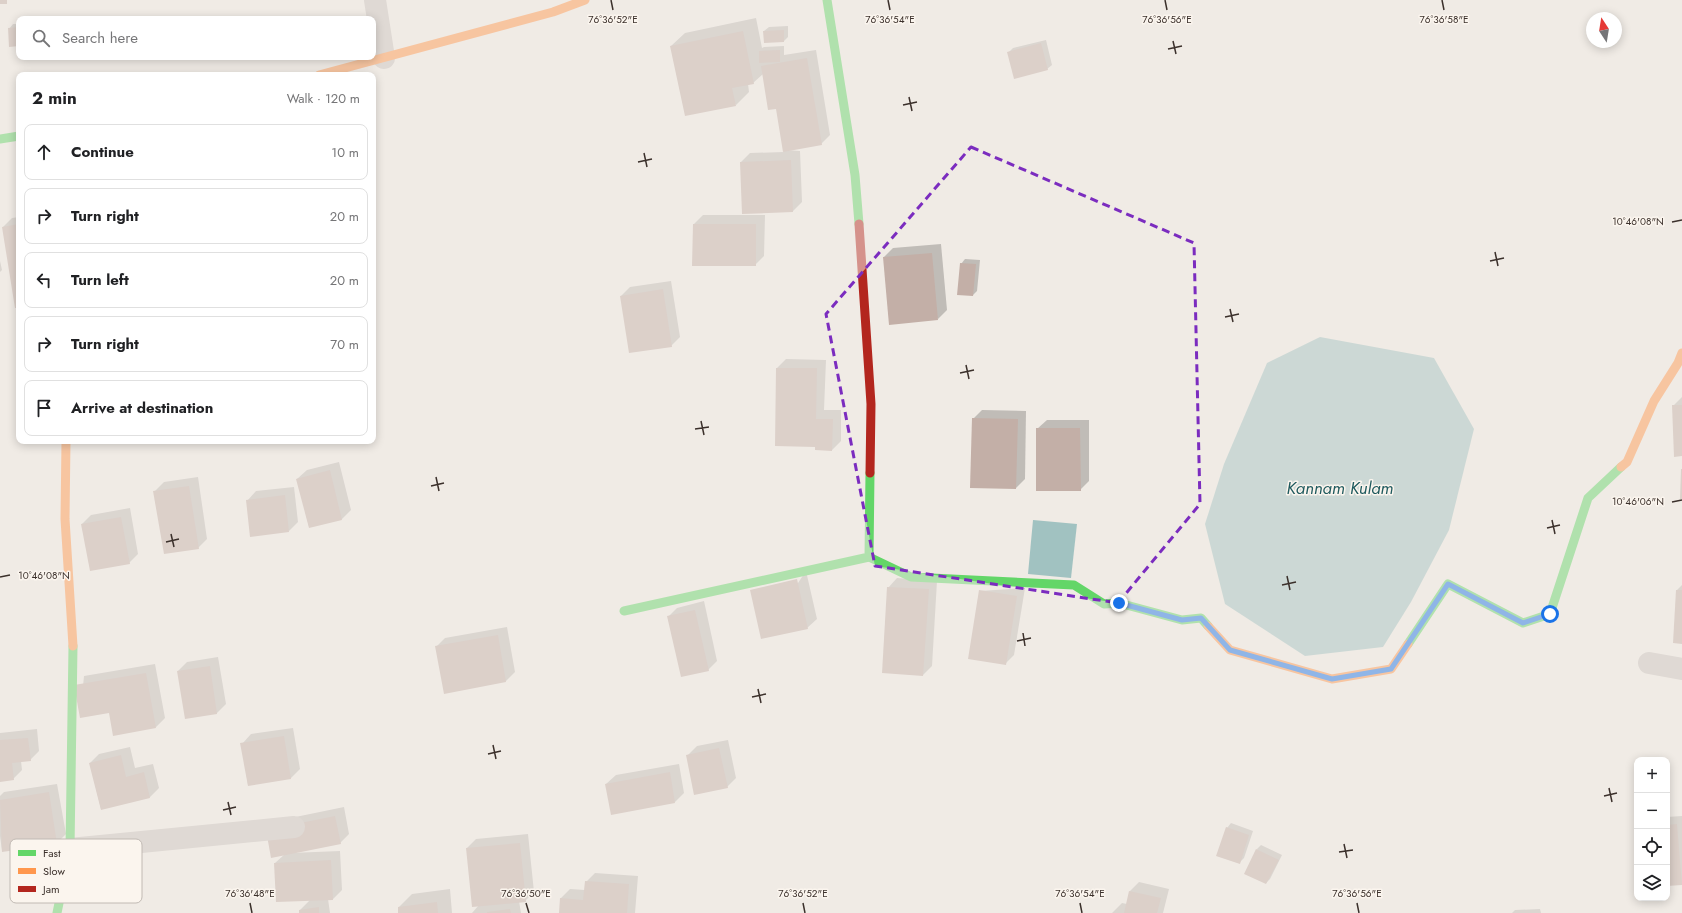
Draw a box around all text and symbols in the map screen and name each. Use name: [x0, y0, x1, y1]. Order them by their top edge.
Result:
text: 76°36'52"E: [588, 12, 638, 27]
text: 76°36'54"E: [865, 12, 915, 27]
text: 76°36'56"E: [1142, 12, 1192, 27]
text: 76°36'58"E: [1419, 12, 1469, 27]
north arrow: [1586, 12, 1622, 48]
search box: [16, 16, 376, 60]
icon: search: [30, 27, 52, 49]
text: Search here: [62, 27, 138, 49]
text: 2 min: [32, 86, 77, 110]
text: Walk · 120 m: [287, 89, 360, 108]
icon: ahead: [33, 141, 55, 163]
text: Continue: [71, 141, 134, 163]
text: 10 m: [331, 143, 359, 162]
icon: right: [33, 205, 55, 227]
text: Turn right: [71, 205, 139, 227]
text: 20 m: [330, 207, 359, 226]
text: 10°46'08"N: [1612, 214, 1664, 229]
icon: left: [33, 269, 55, 291]
text: Turn left: [71, 269, 129, 291]
text: 20 m: [330, 271, 359, 290]
icon: right: [33, 333, 55, 355]
text: Turn right: [71, 333, 139, 355]
text: 70 m: [330, 335, 359, 354]
icon: arrive: [33, 397, 55, 419]
text: Arrive at destination: [71, 397, 213, 419]
water label: Kannam Kulam: [1287, 476, 1394, 500]
text: 10°46'06"N: [1612, 494, 1664, 509]
text: 10°46'08"N: [18, 568, 70, 583]
route end: [1110, 594, 1128, 612]
route start: [1541, 605, 1559, 623]
map controls: [1634, 757, 1670, 901]
button: +: [1634, 757, 1670, 793]
button: −: [1634, 793, 1670, 829]
button: locate: [1634, 829, 1670, 865]
legend: [10, 839, 142, 903]
text: Fast: [43, 845, 61, 861]
text: Slow: [43, 863, 65, 879]
button: layers: [1634, 865, 1670, 901]
text: Jam: [41, 881, 60, 897]
text: 76°36'48"E: [225, 886, 275, 901]
text: 76°36'50"E: [501, 886, 551, 901]
text: 76°36'52"E: [778, 886, 828, 901]
text: 76°36'54"E: [1055, 886, 1105, 901]
text: 76°36'56"E: [1332, 886, 1382, 901]

